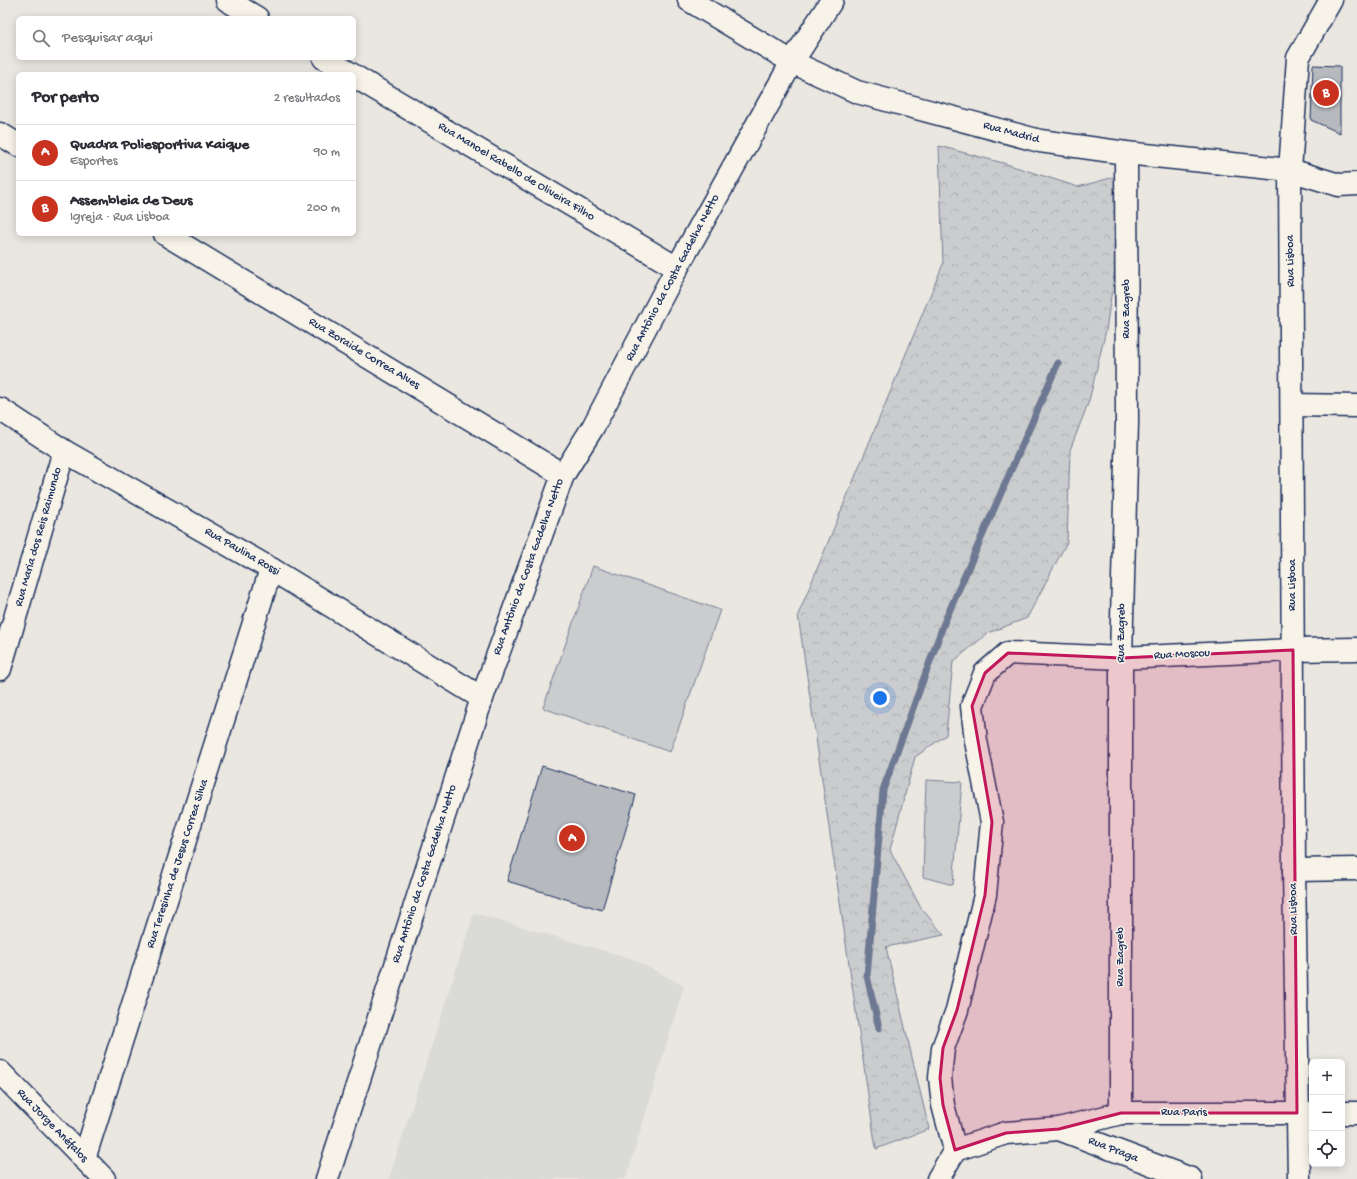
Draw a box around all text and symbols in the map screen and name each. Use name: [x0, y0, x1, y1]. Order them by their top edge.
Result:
search box: [16, 16, 356, 60]
icon: search: [30, 27, 52, 49]
text: Pesquisar aqui: [62, 29, 153, 47]
pin: B: [1313, 78, 1339, 108]
text: Por perto: [32, 88, 99, 108]
text: 2 resultados: [274, 91, 340, 106]
street label: Rua Madrid: [982, 119, 1041, 147]
street label: Rua Manoel Rabello de Oliveira Filho: [435, 120, 597, 224]
text: Quadra Poliesportiva Kaique: [70, 136, 249, 154]
text: A: [41, 145, 49, 160]
text: 90 m: [314, 145, 340, 160]
text: Esportes: [70, 154, 117, 169]
text: Assembleia de Deus: [70, 192, 193, 210]
street label: Rua Antônio da Costa Gadelha Netto: [623, 192, 723, 364]
text: B: [42, 201, 48, 216]
text: 200 m: [307, 201, 340, 216]
text: Igreja · Rua Lisboa: [70, 210, 169, 225]
street label: Rua Lisboa: [1284, 235, 1298, 287]
street label: Rua Zagreb: [1120, 279, 1134, 339]
street label: Rua Zoraide Correa Alves: [306, 315, 423, 393]
street label: Rua Maria dos Reis Raimundo: [12, 466, 66, 608]
street label: Rua Antônio da Costa Gadelha Netto: [490, 477, 568, 657]
street label: Rua Paulina Rossi: [202, 525, 283, 579]
street label: Rua Lisboa: [1286, 559, 1300, 611]
street label: Rua Zagreb: [1114, 602, 1130, 663]
street label: Rua Moscou: [1154, 647, 1211, 663]
your location: [870, 688, 890, 708]
street label: Rua Teresinha de Jesus Correa Silva: [144, 777, 212, 950]
street label: Rua Antônio da Costa Gadelha Netto: [389, 783, 461, 965]
pin: A: [559, 823, 585, 853]
street label: Rua Lisboa: [1287, 883, 1301, 935]
street label: Rua Zagreb: [1114, 927, 1128, 987]
map controls: [1309, 1059, 1345, 1167]
button: +: [1309, 1059, 1345, 1095]
street label: Rua Jorge Anéfalos: [13, 1086, 91, 1166]
button: −: [1309, 1095, 1345, 1131]
street label: Rua Paris: [1161, 1106, 1208, 1120]
button: locate: [1309, 1131, 1345, 1167]
street label: Rua Praga: [1086, 1134, 1140, 1166]

